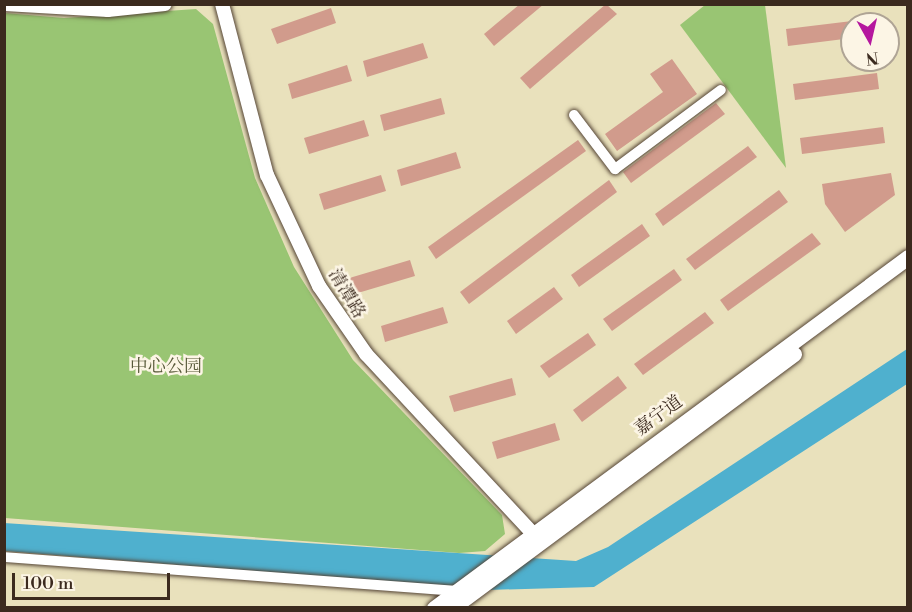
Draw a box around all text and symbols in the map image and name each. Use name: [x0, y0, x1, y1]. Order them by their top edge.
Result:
north arrow: [840, 12, 900, 72]
text: N: [865, 47, 880, 69]
street label: 清潭路: [323, 265, 369, 323]
park label: 中心公园: [130, 356, 202, 378]
street label: 嘉宁道: [631, 391, 687, 441]
scale bar: [15, 561, 172, 599]
text: 100 m: [23, 572, 74, 595]

